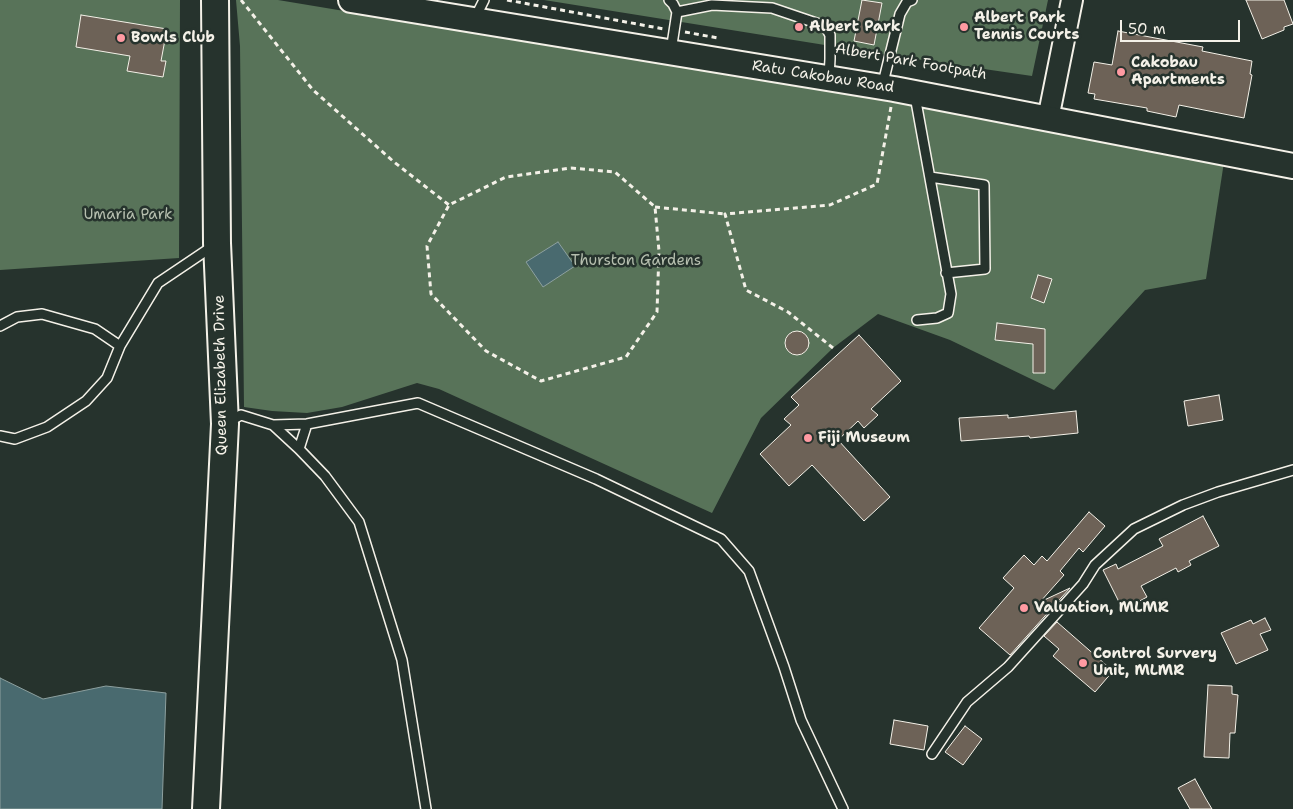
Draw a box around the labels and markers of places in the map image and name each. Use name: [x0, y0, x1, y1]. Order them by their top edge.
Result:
place label: Albert Park Tennis Courts: [974, 9, 1079, 44]
place label: Albert Park: [809, 18, 901, 36]
marker: Albert Park: [793, 21, 805, 33]
marker: Albert Park Tennis Courts: [958, 21, 970, 33]
place label: Bowls Club: [131, 29, 215, 47]
marker: Bowls Club: [115, 32, 127, 44]
place label: Cakobau Apartments: [1131, 54, 1225, 89]
marker: Cakobau Apartments: [1115, 66, 1127, 78]
place label: Fiji Museum: [818, 429, 910, 447]
marker: Fiji Museum: [802, 432, 814, 444]
place label: Valuation, MLMR: [1034, 599, 1169, 617]
marker: Valuation, MLMR: [1018, 602, 1030, 614]
place label: Control Survery Unit, MLMR: [1093, 645, 1217, 680]
marker: Control Survery Unit, MLMR: [1077, 657, 1089, 669]

